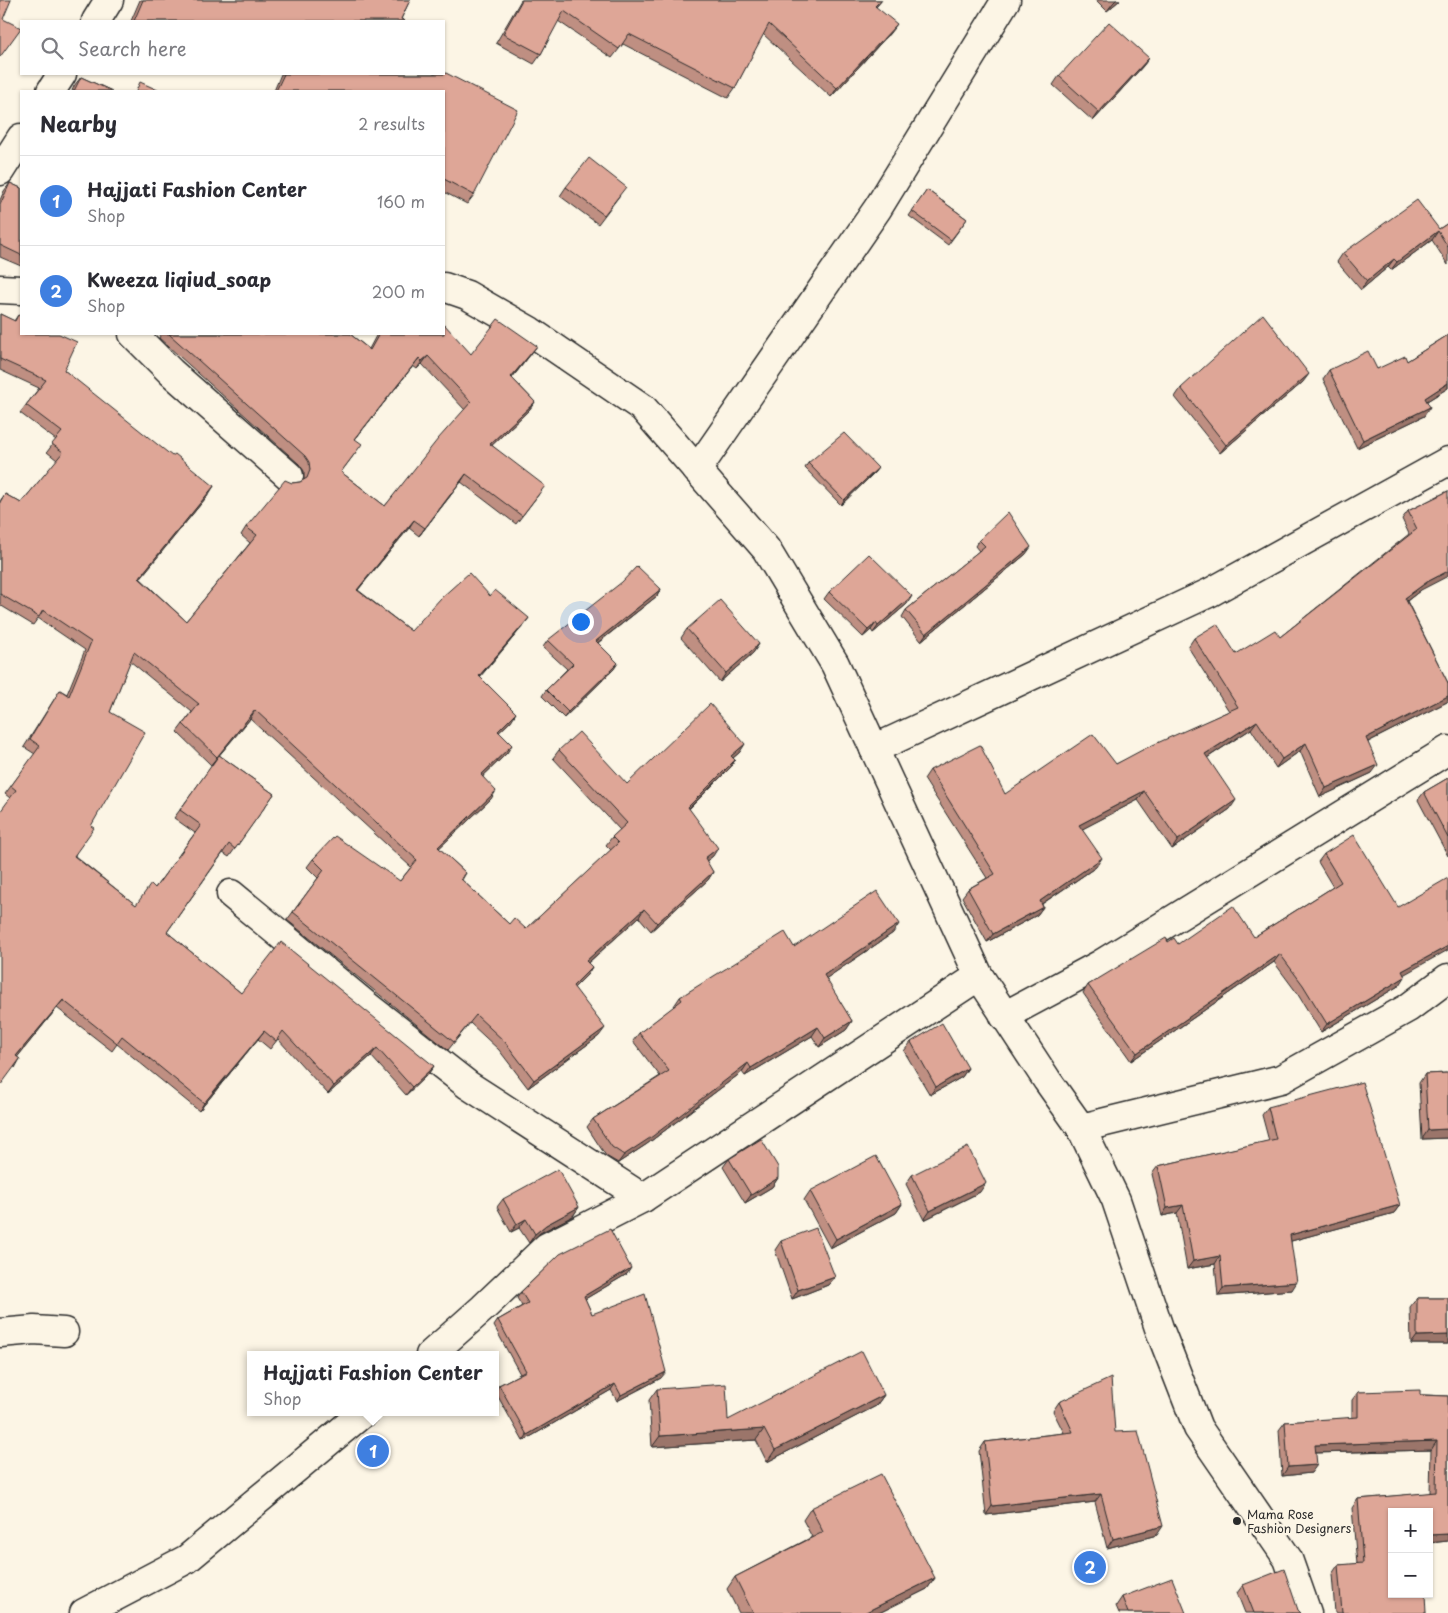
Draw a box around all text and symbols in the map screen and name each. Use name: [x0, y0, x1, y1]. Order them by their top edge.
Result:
search box: [20, 20, 445, 75]
icon: search: [38, 34, 66, 62]
text: Search here: [78, 34, 187, 62]
text: Nearby: [40, 107, 117, 139]
text: 2 results: [358, 111, 425, 135]
text: Hajjati Fashion Center: [87, 175, 307, 203]
text: 1: [52, 189, 60, 213]
text: 160 m: [377, 189, 425, 213]
text: Shop: [87, 203, 125, 227]
text: Kweeza liqiud_soap: [87, 265, 271, 293]
text: 2: [50, 279, 62, 303]
text: 200 m: [372, 279, 425, 303]
text: Shop: [87, 293, 125, 317]
your location: [568, 609, 594, 635]
popup: [247, 1351, 499, 1416]
text: Hajjati Fashion Center: [263, 1358, 483, 1386]
text: Shop: [263, 1386, 301, 1410]
pin: 1: [357, 1432, 389, 1470]
place label: Mama Rose Fashion Designers: [1247, 1505, 1352, 1537]
map controls: [1388, 1508, 1433, 1598]
button: +: [1388, 1508, 1433, 1553]
marker: Mama Rose Fashion Designers: [1231, 1515, 1243, 1527]
pin: 2: [1074, 1548, 1106, 1586]
button: −: [1388, 1553, 1433, 1598]

